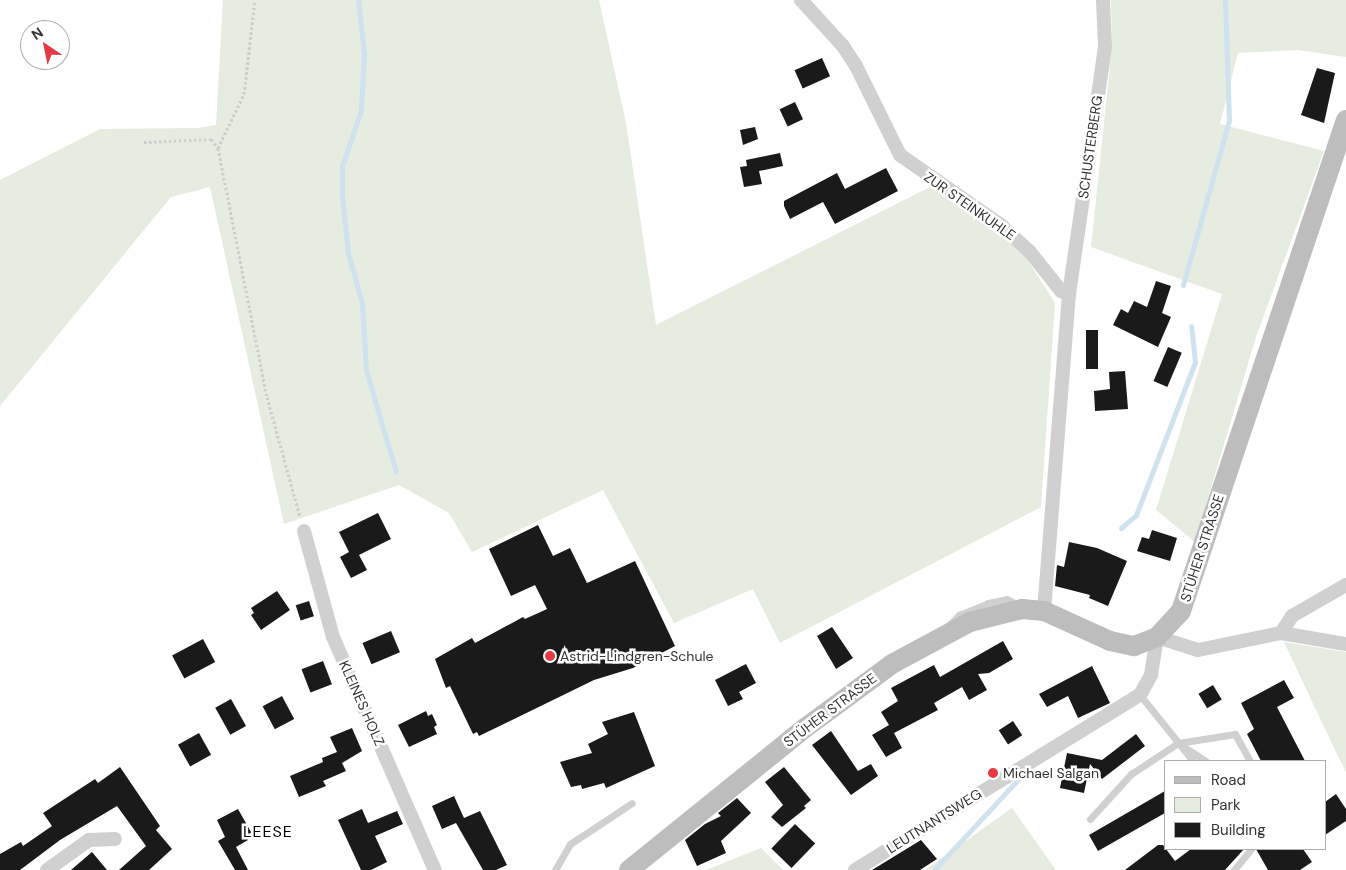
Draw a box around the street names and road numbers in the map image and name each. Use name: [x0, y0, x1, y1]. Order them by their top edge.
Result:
street label: SCHUSTERBERG: [1074, 94, 1106, 200]
street label: ZUR STEINKUHLE: [921, 168, 1019, 244]
street label: STÜHER STRASSE: [1177, 492, 1227, 604]
street label: KLEINES HOLZ: [336, 658, 388, 748]
street label: STÜHER STRASSE: [780, 670, 880, 750]
street label: LEUTNANTSWEG: [884, 785, 984, 857]

